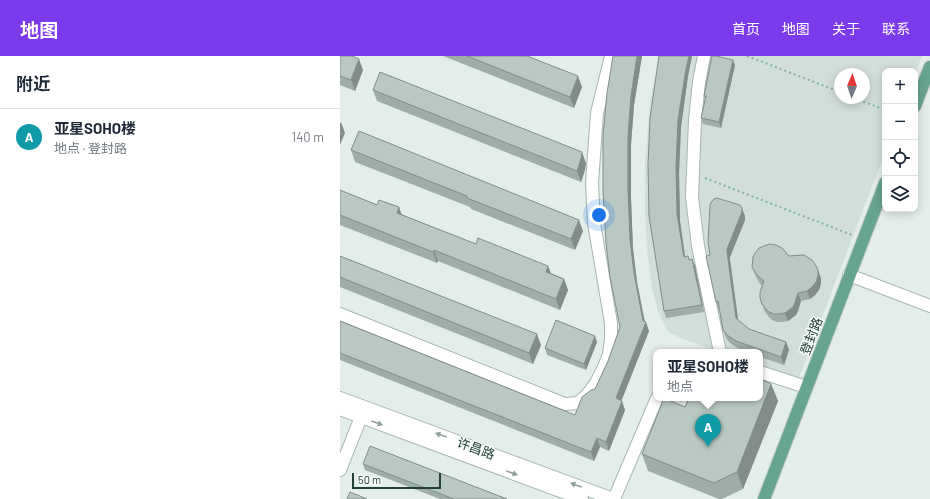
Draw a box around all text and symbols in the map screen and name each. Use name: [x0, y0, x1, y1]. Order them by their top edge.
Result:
text: 地图: [20, 18, 58, 41]
text: 首页: [732, 20, 760, 37]
text: 地图: [782, 20, 810, 37]
text: 关于: [832, 20, 860, 37]
text: 联系: [882, 20, 910, 37]
north arrow: [834, 68, 870, 104]
map controls: [882, 68, 918, 212]
button: +: [882, 68, 918, 104]
text: 附近: [16, 73, 50, 93]
button: −: [882, 104, 918, 140]
text: 亚星SOHO楼: [54, 119, 136, 137]
text: A: [25, 129, 33, 145]
text: 140 m: [292, 129, 324, 145]
text: 地点 · 登封路: [54, 140, 127, 156]
button: locate: [882, 140, 918, 176]
button: layers: [882, 176, 918, 212]
your location: [589, 205, 609, 225]
street label: 登封路: [797, 315, 825, 357]
popup: [653, 349, 763, 401]
text: 亚星SOHO楼: [667, 357, 749, 375]
text: 地点: [667, 378, 693, 394]
pin: A: [695, 414, 721, 447]
one-way arrow: [371, 420, 383, 426]
one-way arrow: [435, 432, 447, 438]
street label: 许昌路: [455, 434, 497, 462]
one-way arrow: [506, 470, 518, 476]
scale bar: [352, 471, 441, 490]
text: 50 m: [358, 473, 381, 486]
one-way arrow: [570, 482, 582, 488]

